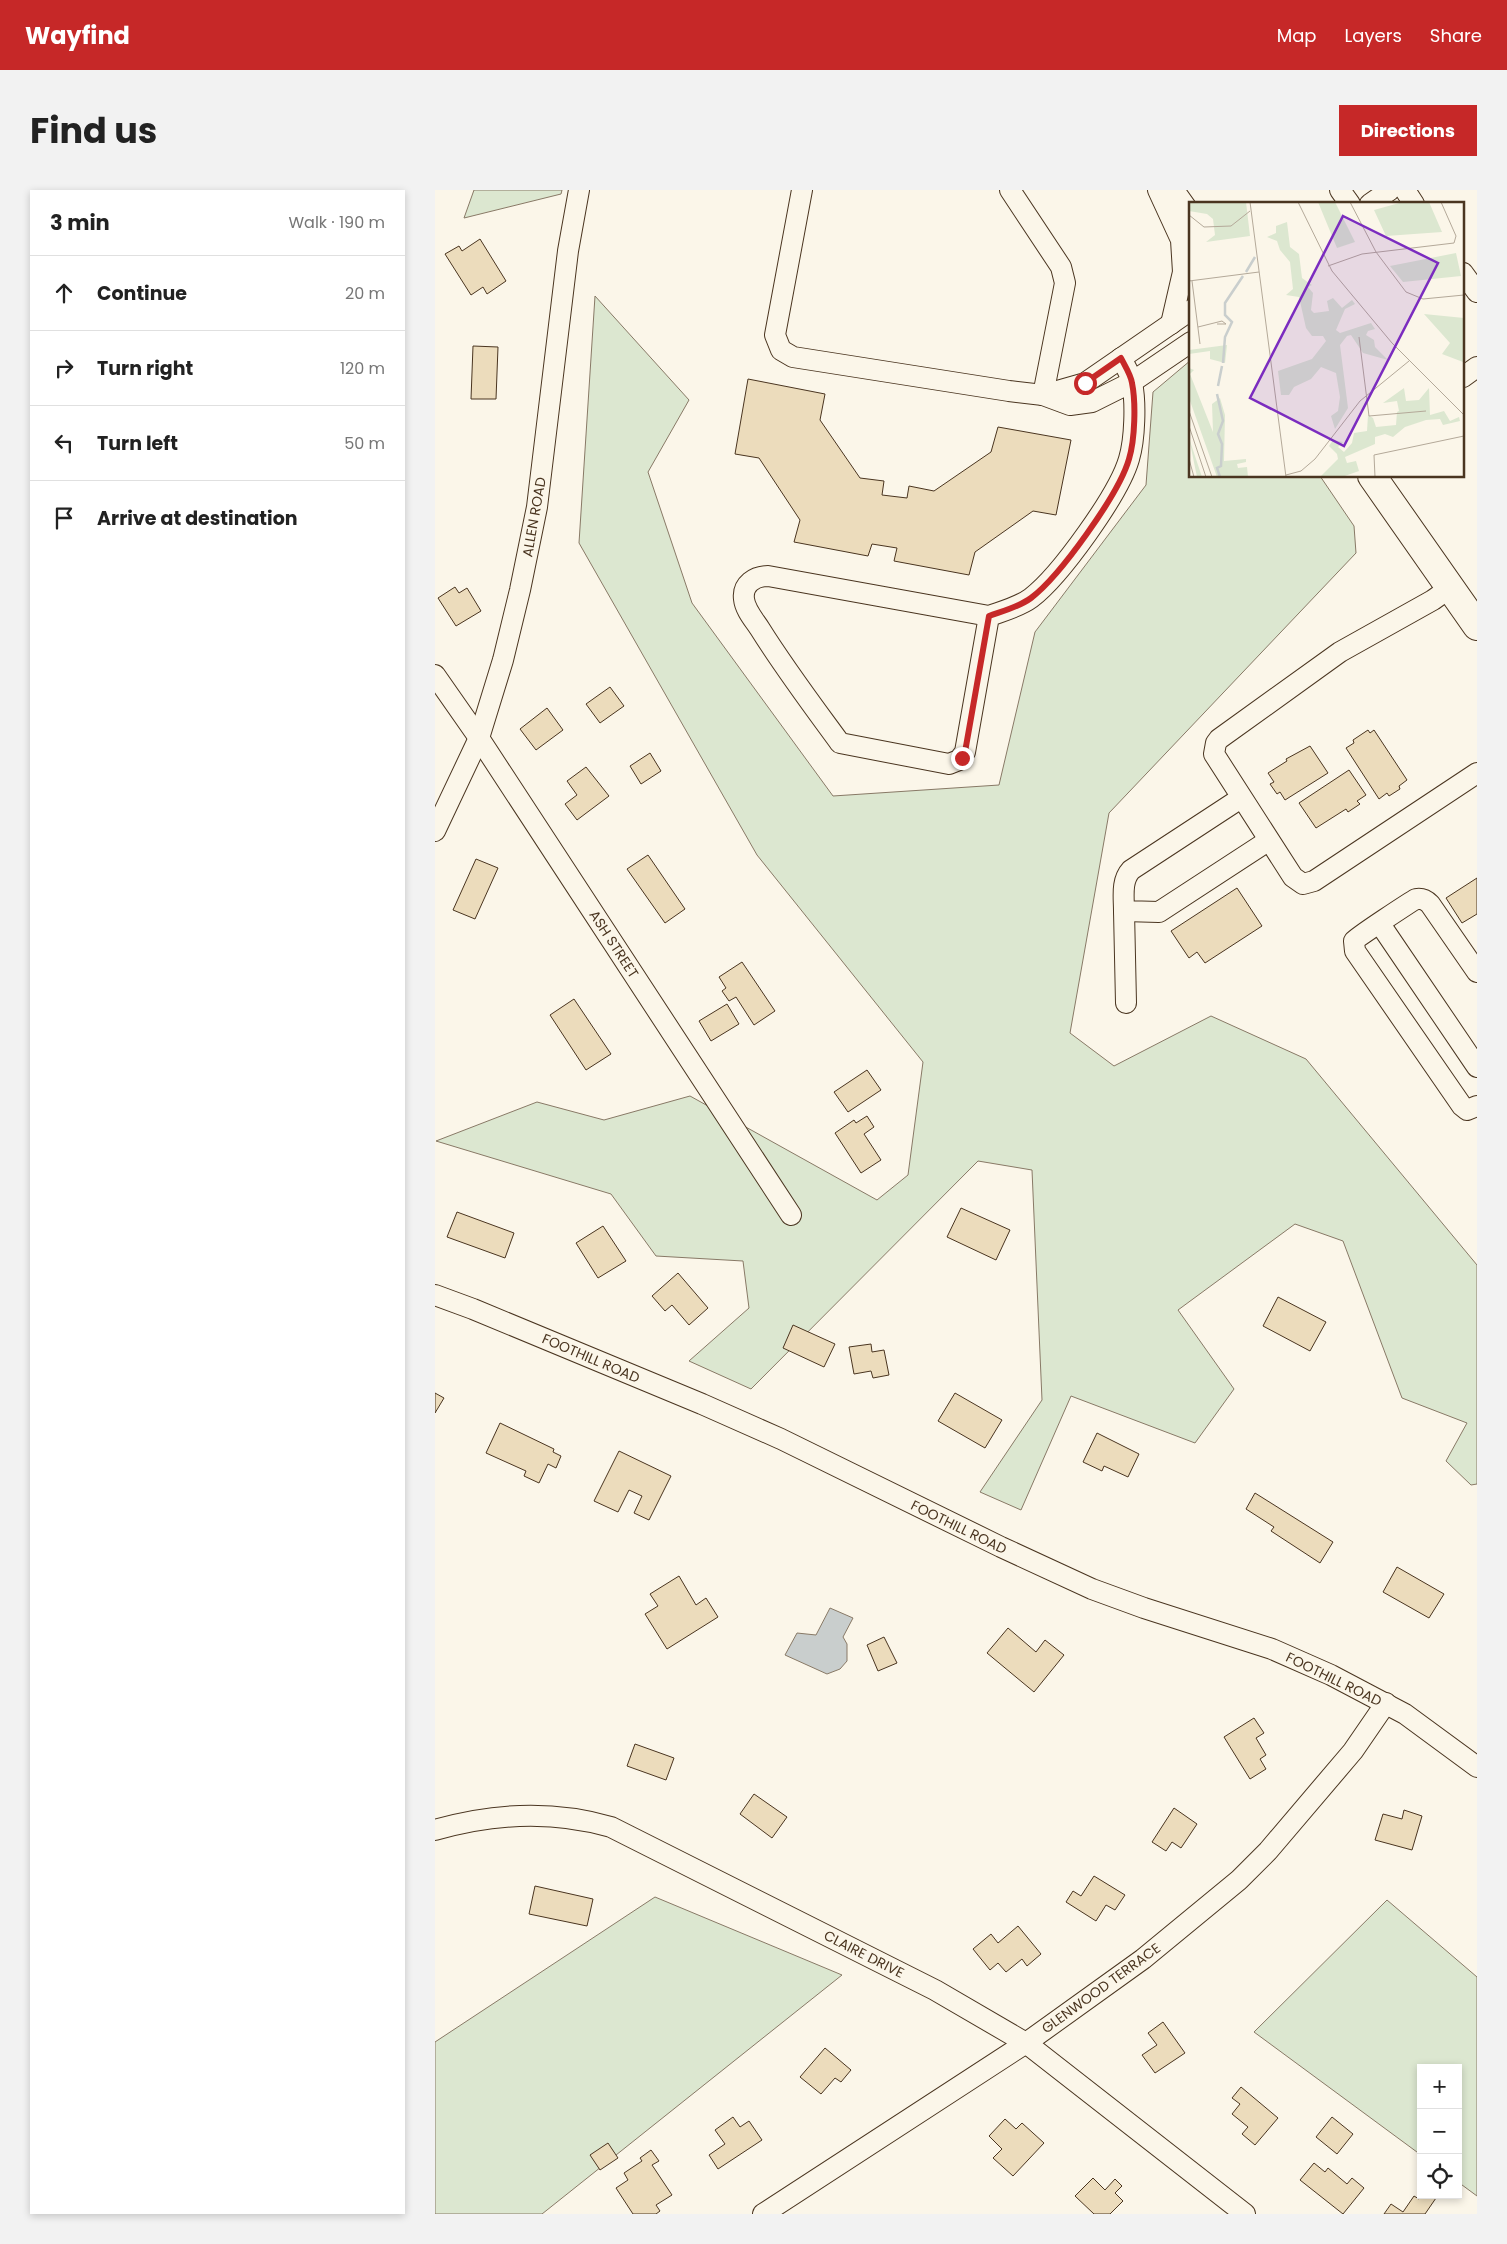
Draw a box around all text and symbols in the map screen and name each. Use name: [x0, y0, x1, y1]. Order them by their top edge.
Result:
text: Wayfind: [25, 19, 130, 52]
text: Map: [1277, 23, 1317, 48]
text: Layers: [1345, 23, 1402, 48]
text: Share: [1430, 23, 1482, 48]
button: Directions: [1339, 105, 1477, 156]
text: Find us: [30, 106, 157, 155]
inset map: [1189, 202, 1465, 478]
text: 3 min: [50, 208, 110, 237]
text: Walk · 190 m: [288, 211, 385, 234]
icon: ahead: [50, 279, 78, 307]
text: Continue: [97, 280, 187, 307]
text: 20 m: [345, 282, 385, 305]
icon: right: [50, 354, 78, 382]
text: Turn right: [97, 355, 193, 382]
text: 120 m: [340, 357, 385, 380]
route start: [1074, 372, 1097, 395]
icon: left: [50, 429, 78, 457]
text: Turn left: [97, 430, 178, 457]
text: 50 m: [344, 432, 385, 455]
street label: ALLEN ROAD: [517, 475, 551, 559]
icon: arrive: [50, 504, 78, 532]
text: Arrive at destination: [97, 505, 298, 532]
route end: [951, 747, 974, 770]
street label: ASH STREET: [585, 906, 644, 982]
street label: FOOTHILL ROAD: [539, 1328, 643, 1388]
street label: FOOTHILL ROAD: [908, 1495, 1010, 1559]
street label: FOOTHILL ROAD: [1283, 1647, 1385, 1711]
street label: CLAIRE DRIVE: [820, 1925, 908, 1983]
street label: GLENWOOD TERRACE: [1037, 1938, 1165, 2038]
map controls: [1417, 2064, 1462, 2199]
button: +: [1417, 2064, 1462, 2109]
button: −: [1417, 2109, 1462, 2154]
button: locate: [1417, 2154, 1462, 2199]

